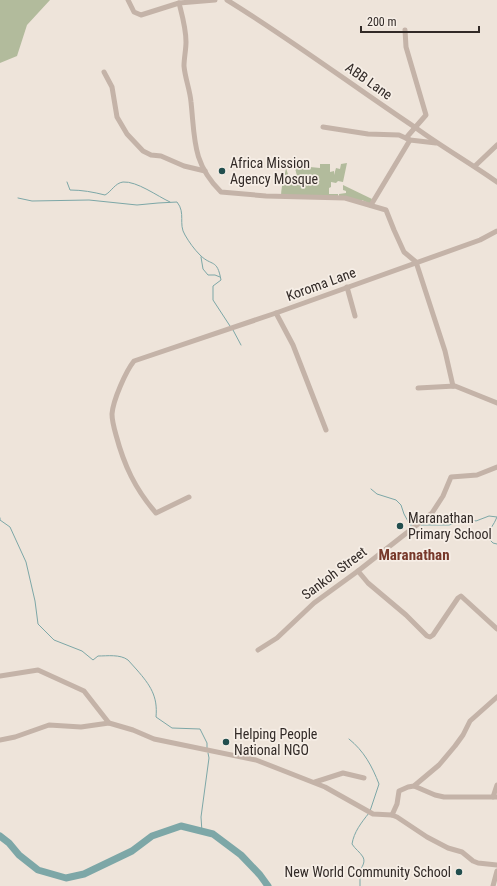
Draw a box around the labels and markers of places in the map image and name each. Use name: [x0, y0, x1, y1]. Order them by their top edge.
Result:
place label: Africa Mission Agency Mosque: [230, 155, 319, 187]
marker: Africa Mission Agency Mosque: [217, 166, 227, 176]
place label: Maranathan Primary School: [408, 510, 492, 542]
marker: Maranathan Primary School: [395, 521, 405, 531]
place label: Helping People National NGO: [234, 726, 318, 758]
marker: Helping People National NGO: [221, 737, 231, 747]
place label: New World Community School: [285, 864, 451, 880]
marker: New World Community School: [454, 867, 464, 877]

